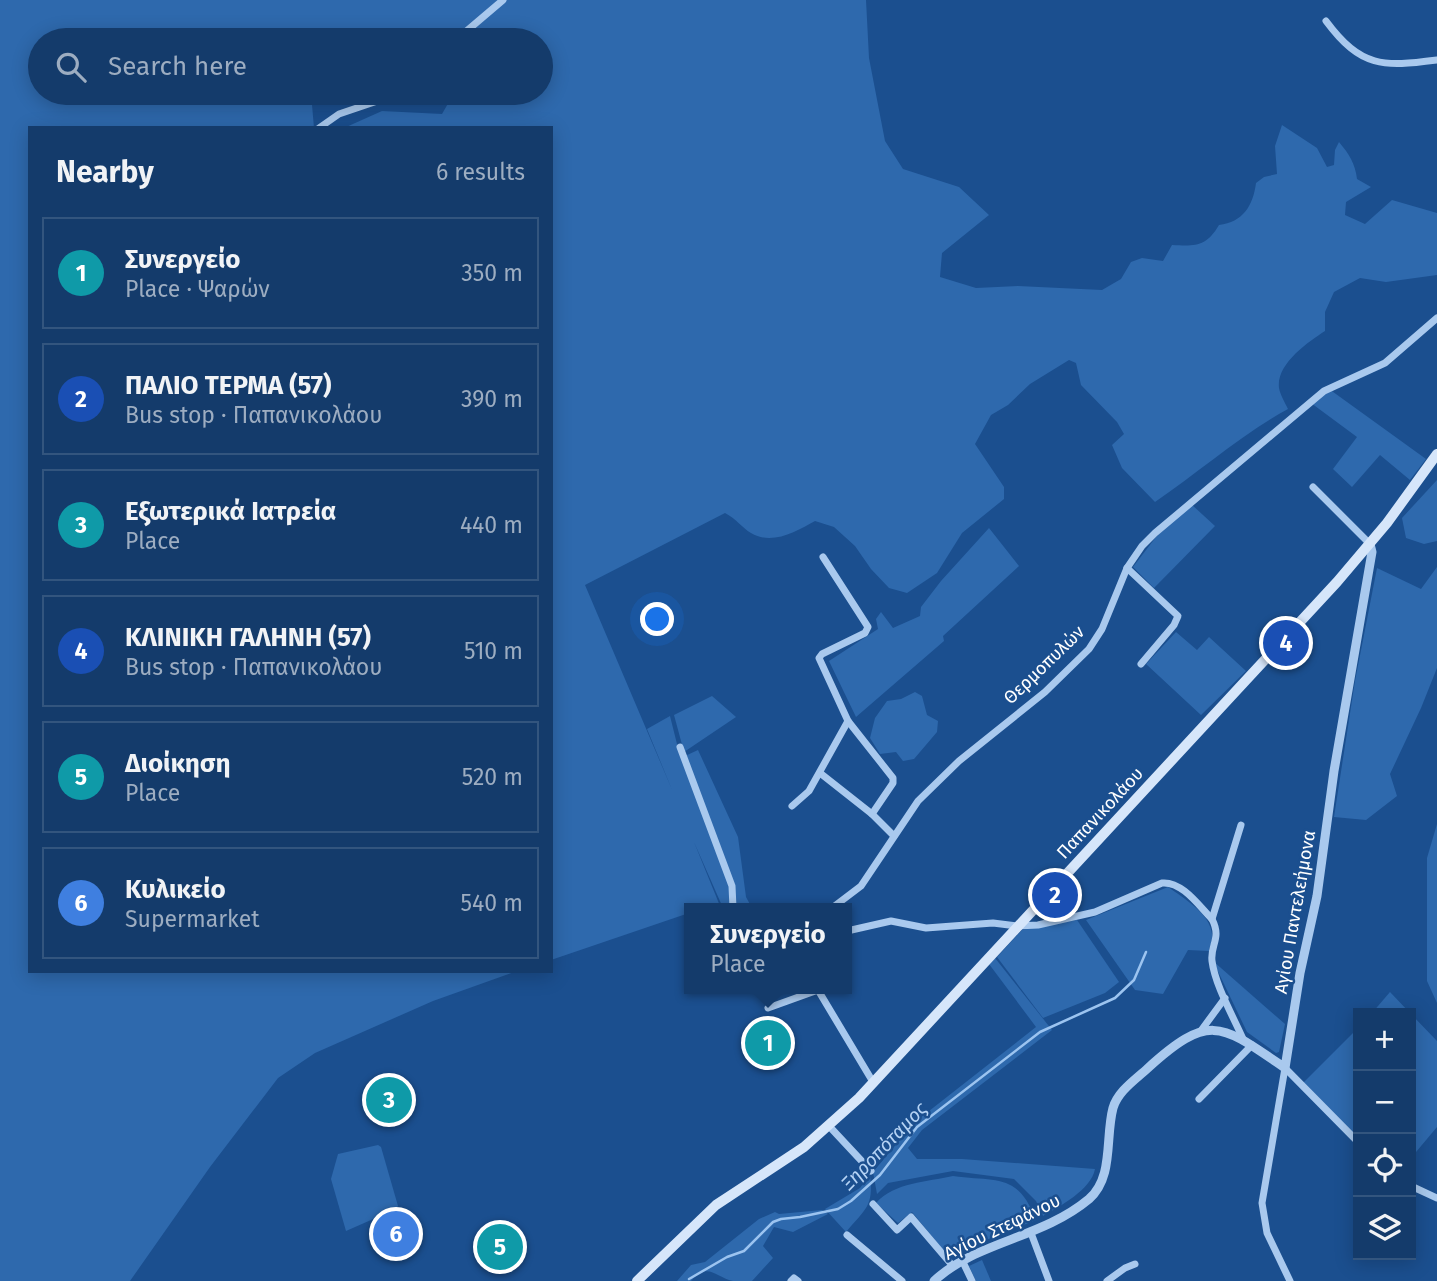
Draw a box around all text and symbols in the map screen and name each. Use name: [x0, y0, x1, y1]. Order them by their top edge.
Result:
search box: [28, 28, 553, 105]
icon: search: [52, 48, 90, 86]
text: Search here: [108, 51, 247, 82]
text: Nearby: [56, 154, 154, 190]
text: 6 results: [436, 158, 525, 186]
text: Συνεργείο: [125, 244, 240, 275]
text: 1: [76, 259, 86, 287]
text: 350 m: [461, 259, 523, 287]
text: Place · Ψαρών: [125, 275, 270, 303]
text: ΠΑΛΙΟ ΤΕΡΜΑ (57): [125, 370, 331, 401]
text: 2: [75, 385, 87, 413]
text: 390 m: [461, 385, 523, 413]
text: Bus stop · Παπανικολάου: [125, 401, 382, 429]
text: Εξωτερικά Ιατρεία: [125, 496, 336, 527]
text: 3: [75, 511, 87, 539]
text: 440 m: [460, 511, 523, 539]
text: Place: [125, 527, 180, 555]
your location: [640, 602, 674, 636]
pin: 4: [1263, 617, 1309, 669]
street label: Θερμοπυλών: [999, 621, 1089, 709]
text: ΚΛΙΝΙΚΗ ΓΑΛΗΝΗ (57): [125, 622, 371, 653]
text: 4: [75, 637, 88, 665]
text: 510 m: [464, 637, 523, 665]
text: Bus stop · Παπανικολάου: [125, 653, 382, 681]
text: Διοίκηση: [125, 748, 231, 779]
text: 5: [75, 763, 87, 791]
text: 520 m: [462, 763, 523, 791]
street label: Παπανικολάου: [1052, 763, 1148, 863]
text: Place: [125, 779, 180, 807]
street label: Αγίου Παντελεήμονα: [1270, 829, 1320, 995]
pin: 2: [1032, 869, 1078, 921]
text: Κυλικείο: [125, 874, 226, 905]
text: 6: [75, 889, 87, 917]
text: 540 m: [461, 889, 523, 917]
popup: [684, 903, 852, 994]
text: Supermarket: [125, 905, 260, 933]
text: Συνεργείο: [710, 919, 826, 950]
text: Place: [710, 950, 766, 978]
map controls: [1353, 1008, 1416, 1260]
button: +: [1353, 1008, 1416, 1071]
pin: 1: [745, 1017, 791, 1069]
button: −: [1353, 1071, 1416, 1134]
pin: 3: [366, 1074, 412, 1126]
water label: Ξηροπόταμος: [836, 1096, 933, 1195]
button: locate: [1353, 1134, 1416, 1197]
street label: Αγίου Στεφάνου: [940, 1189, 1064, 1265]
button: layers: [1353, 1197, 1416, 1260]
pin: 6: [373, 1208, 419, 1260]
pin: 5: [477, 1221, 523, 1273]

